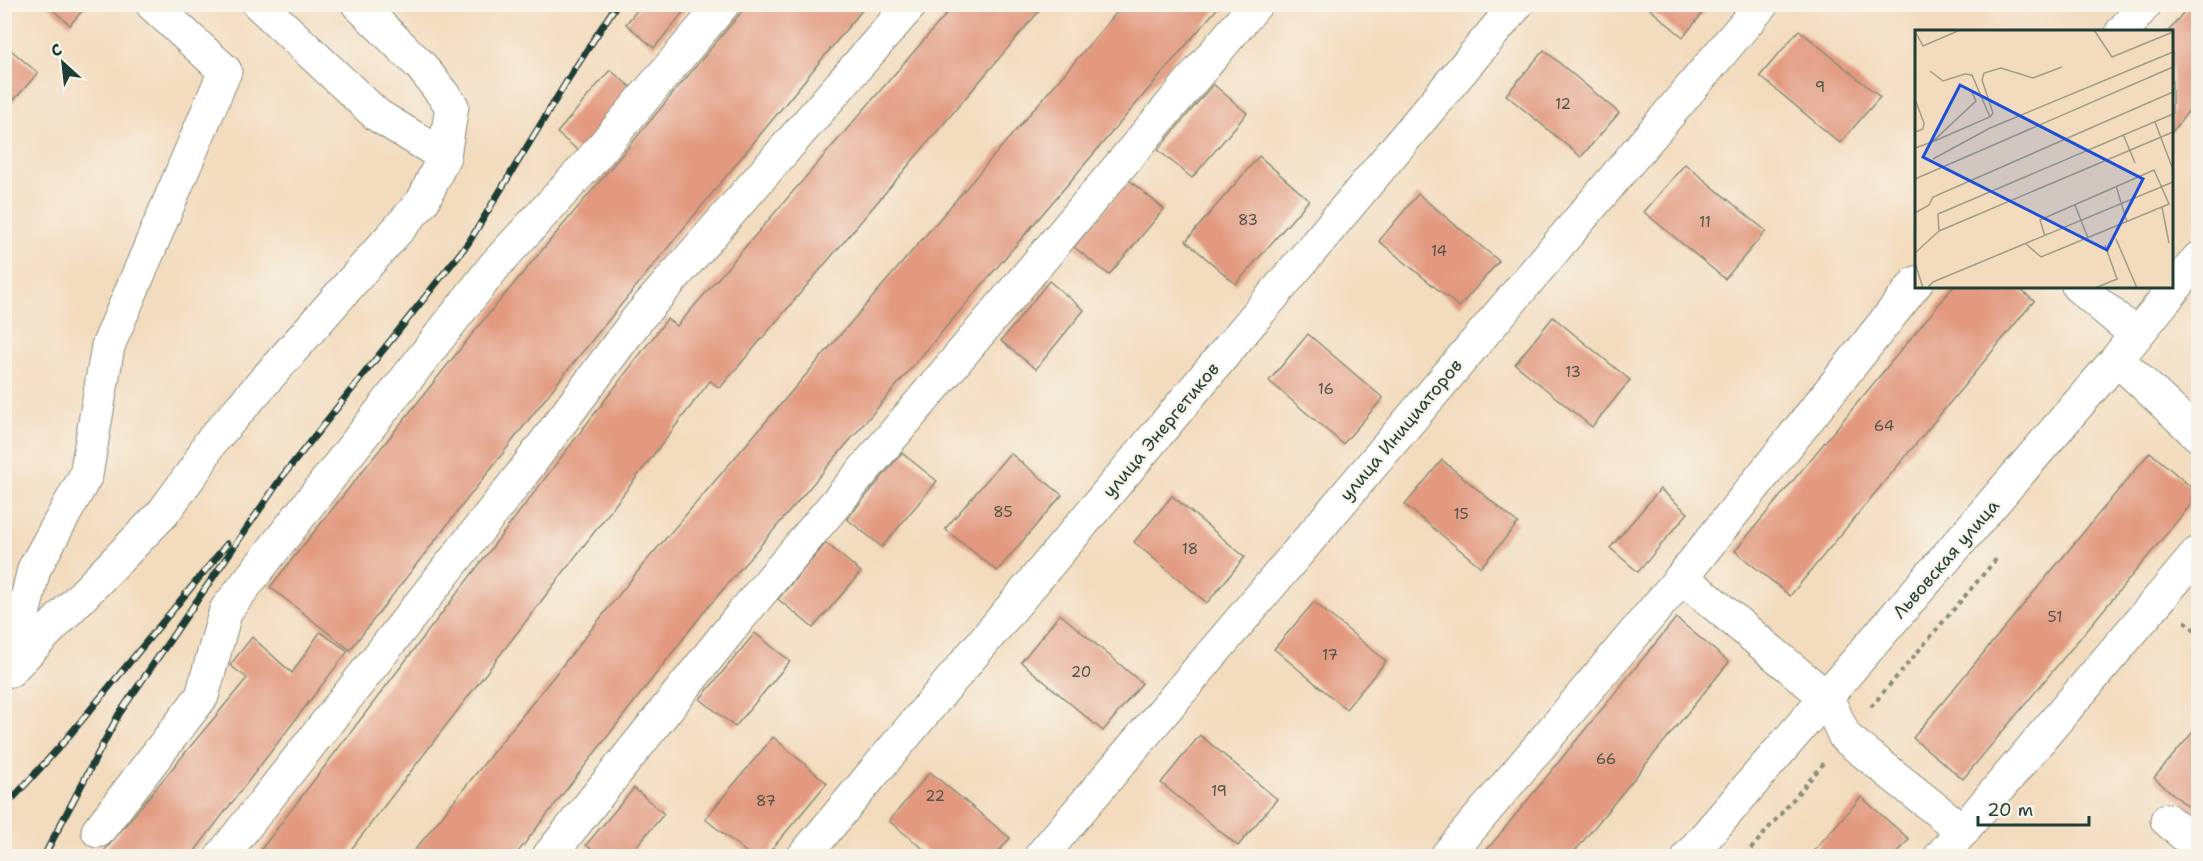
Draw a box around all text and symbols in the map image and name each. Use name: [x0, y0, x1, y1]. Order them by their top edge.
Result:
inset map: [1915, 30, 2173, 288]
north arrow: [33, 33, 93, 93]
text: С: [47, 38, 66, 62]
house number: 9: [1815, 77, 1825, 97]
house number: 12: [1555, 94, 1571, 114]
house number: 83: [1238, 210, 1258, 230]
house number: 11: [1699, 212, 1711, 232]
house number: 14: [1431, 241, 1447, 261]
street label: улица Инициаторов: [1334, 354, 1468, 506]
street label: улица Энергетиков: [1097, 357, 1225, 503]
house number: 13: [1565, 362, 1581, 382]
house number: 16: [1318, 379, 1334, 399]
house number: 64: [1874, 416, 1894, 436]
street label: Львовская улица: [1887, 494, 2005, 624]
house number: 85: [993, 502, 1013, 522]
house number: 15: [1453, 504, 1469, 524]
house number: 18: [1182, 539, 1198, 559]
house number: 51: [2048, 607, 2062, 627]
house number: 17: [1322, 645, 1338, 665]
house number: 20: [1071, 662, 1091, 682]
house number: 66: [1596, 749, 1616, 769]
house number: 19: [1211, 781, 1227, 801]
house number: 22: [925, 786, 945, 806]
scale bar: [1978, 789, 2089, 827]
house number: 87: [756, 791, 776, 811]
text: 20 m: [1987, 798, 2033, 822]

